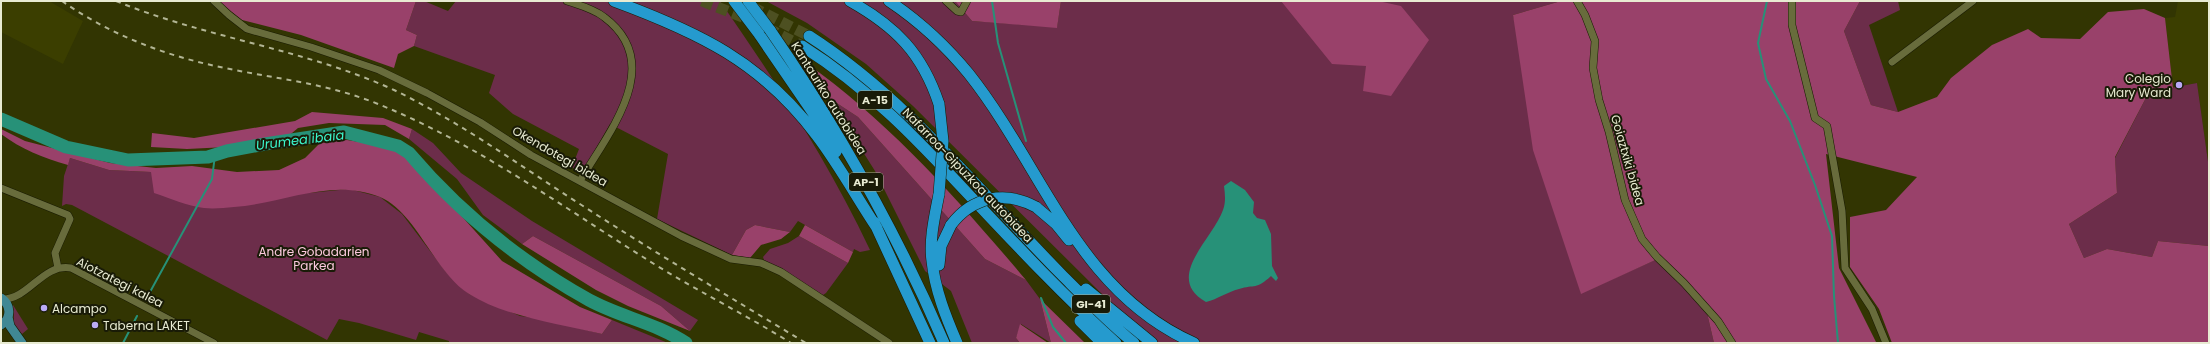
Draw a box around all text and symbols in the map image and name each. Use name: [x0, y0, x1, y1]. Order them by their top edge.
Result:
street label: Kantauriko autobidea: [787, 38, 871, 158]
place label: Colegio Mary Ward: [2106, 70, 2171, 101]
marker: Colegio Mary Ward: [2174, 80, 2184, 90]
road number: A-15: [858, 91, 892, 109]
street label: Nafarroa-Gipuzkoa autobidea: [899, 104, 1037, 246]
street label: Goiaztxiki bidea: [1607, 113, 1649, 207]
street label: Okendotegi bidea: [509, 122, 611, 190]
water label: Urumea ibaia: [255, 125, 345, 155]
road number: AP-1: [849, 173, 883, 191]
park label: Andre Gobadarien Parkea: [258, 243, 370, 274]
street label: Aiotzategi kalea: [74, 253, 166, 311]
road number: GI-41: [1072, 295, 1110, 313]
place label: Alcampo: [52, 300, 107, 317]
marker: Alcampo: [39, 303, 49, 313]
place label: Taberna LAKET: [103, 317, 190, 334]
marker: Taberna LAKET: [90, 320, 100, 330]

